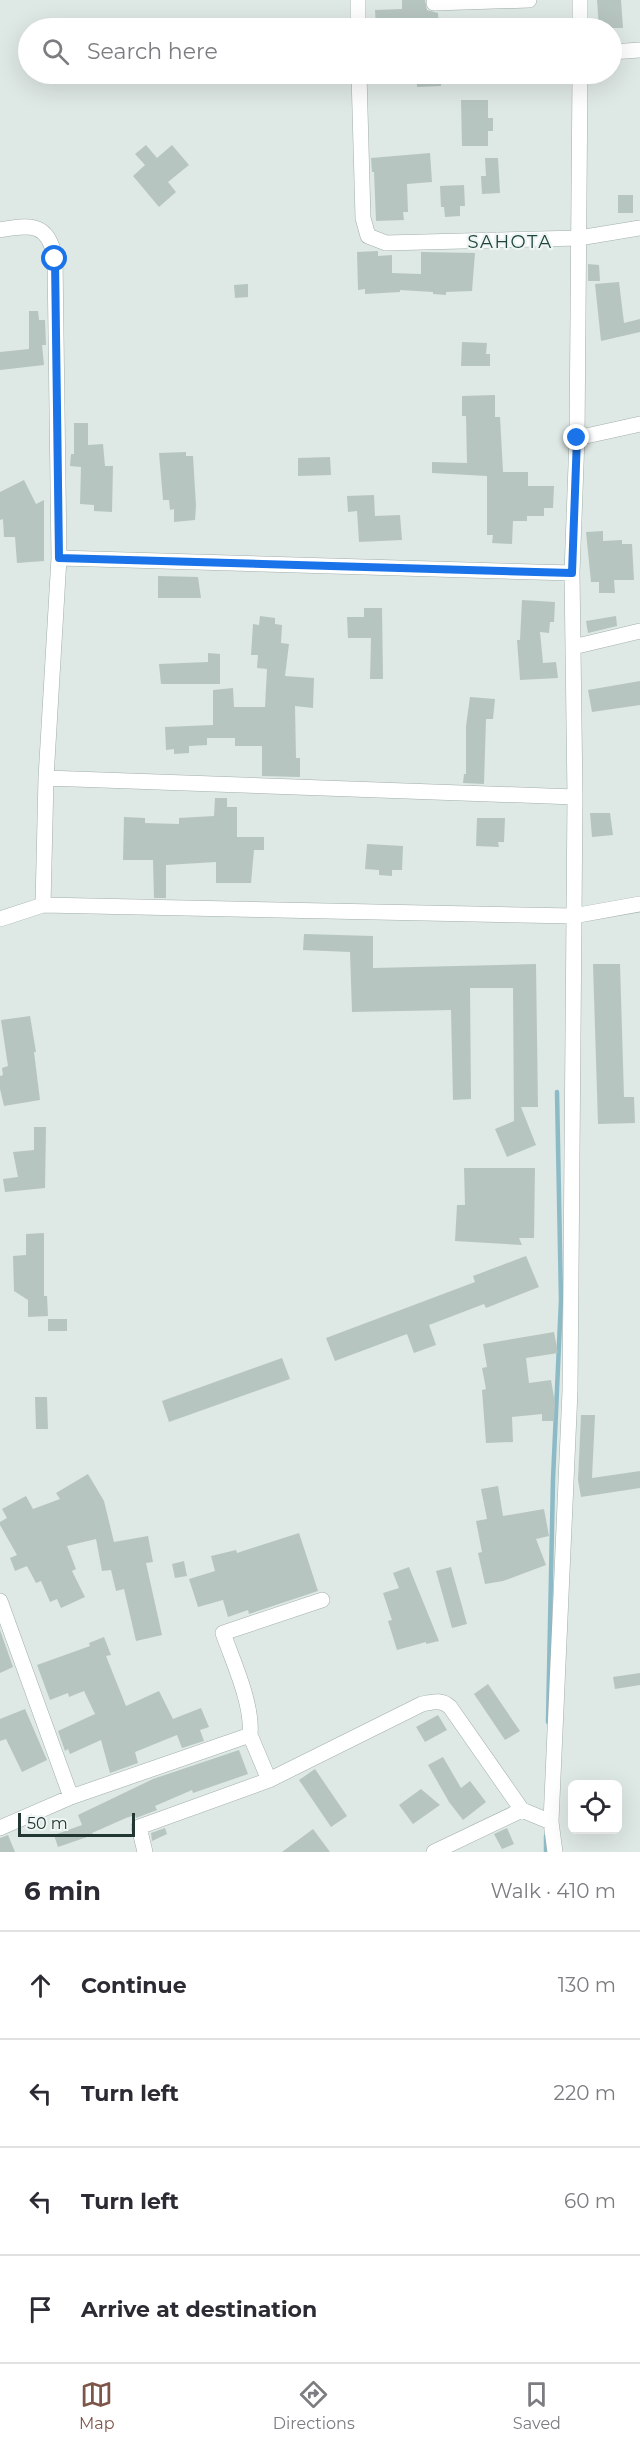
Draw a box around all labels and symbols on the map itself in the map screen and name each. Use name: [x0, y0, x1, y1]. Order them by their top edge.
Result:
district label: SAHOTA: [467, 231, 553, 253]
route start: [41, 245, 67, 271]
route end: [563, 424, 589, 450]
scale bar: [18, 1810, 135, 1838]

